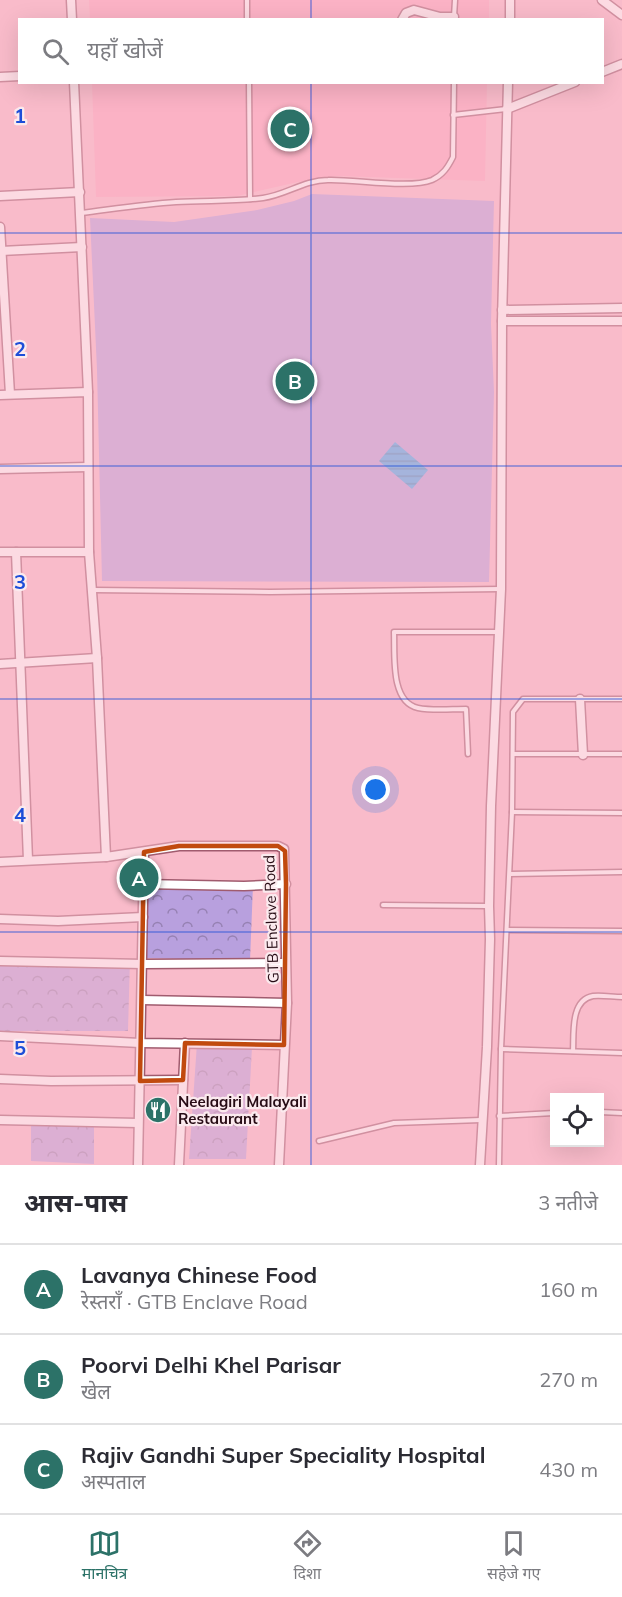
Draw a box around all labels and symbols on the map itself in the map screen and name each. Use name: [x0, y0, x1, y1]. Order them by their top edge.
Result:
text: 1: [14, 103, 26, 128]
pin: C: [270, 106, 310, 152]
text: 2: [14, 336, 26, 361]
pin: B: [276, 358, 314, 404]
text: 3: [14, 569, 26, 594]
your location: [361, 775, 390, 804]
text: 4: [14, 802, 26, 827]
street label: GTB Enclave Road: [259, 855, 283, 983]
pin: A: [120, 856, 158, 900]
text: 5: [14, 1035, 26, 1060]
place label: Neelagiri Malayali Restaurant: [178, 1092, 307, 1128]
restaurant icon: Neelagiri Malayali Restaurant: [143, 1095, 173, 1125]

